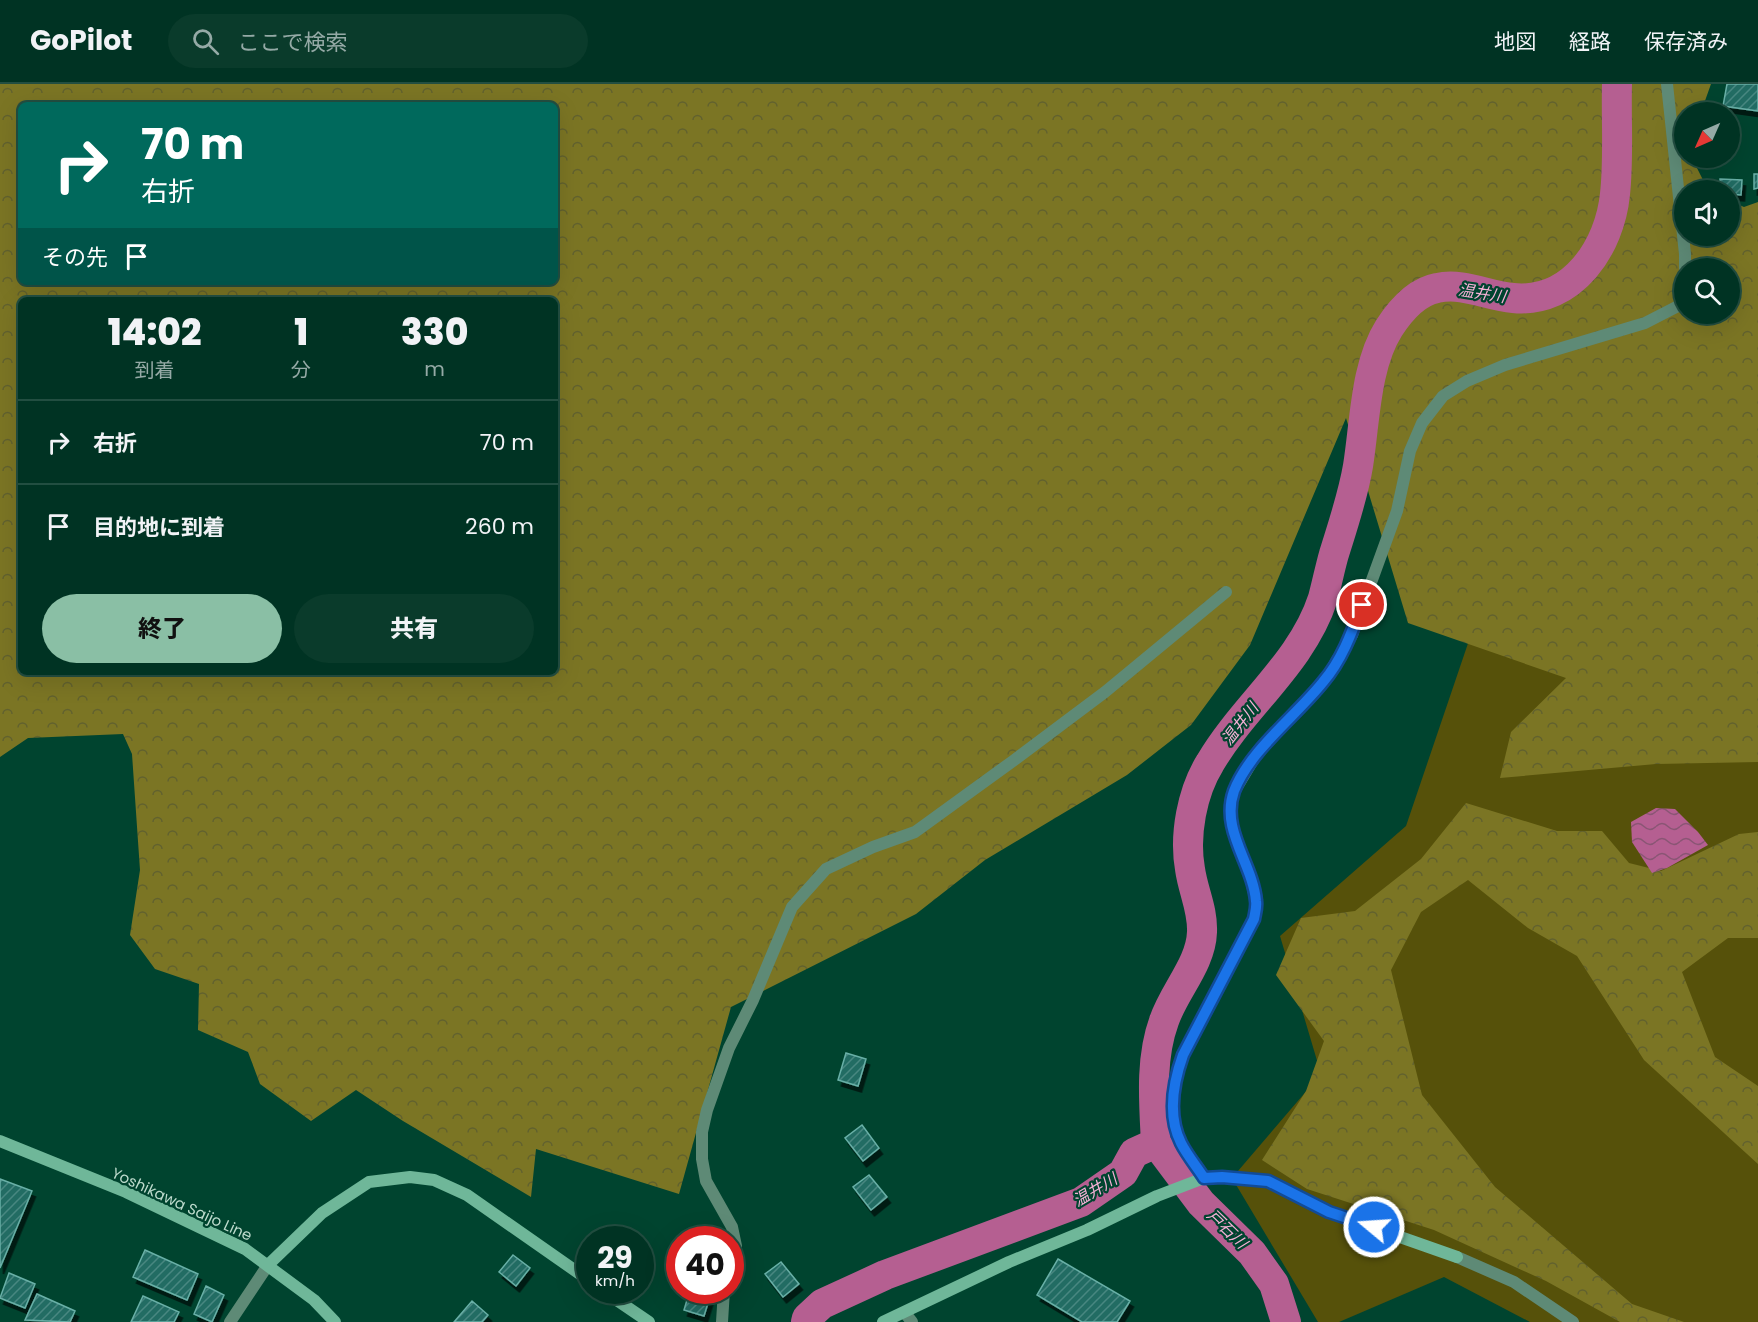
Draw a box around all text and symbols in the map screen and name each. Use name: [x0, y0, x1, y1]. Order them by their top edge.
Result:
search box: [168, 14, 588, 68]
text: GoPilot: [30, 21, 132, 60]
icon: search: [189, 25, 222, 58]
text: ここで検索: [237, 27, 347, 58]
text: 地図: [1494, 27, 1536, 56]
text: 経路: [1569, 27, 1611, 56]
text: 保存済み: [1644, 27, 1728, 56]
north arrow: [1674, 102, 1740, 168]
map controls: [1674, 102, 1740, 324]
text: 70 m: [141, 115, 244, 174]
icon: right: [42, 126, 120, 204]
text: 右折: [141, 173, 195, 210]
button: sound: [1674, 180, 1740, 246]
icon: arrive: [120, 240, 153, 273]
text: その先: [42, 242, 108, 273]
button: search: [1674, 258, 1740, 324]
water label: 温井川: [1456, 278, 1509, 308]
text: 14:02: [108, 307, 201, 358]
text: 1: [294, 307, 308, 358]
text: 330: [401, 307, 468, 358]
text: m: [424, 355, 445, 383]
text: 到着: [135, 356, 175, 384]
text: 分: [291, 356, 311, 384]
icon: right: [42, 426, 75, 459]
text: 70 m: [480, 427, 534, 458]
text: 右折: [93, 428, 137, 459]
icon: arrive: [42, 510, 75, 543]
text: 260 m: [465, 511, 534, 542]
text: 目的地に到着: [93, 512, 225, 543]
pin: [1336, 579, 1387, 630]
icon: arrive: [1345, 588, 1378, 621]
button: 終了: [42, 594, 282, 663]
button: 共有: [294, 594, 534, 663]
water label: 温井川: [1216, 696, 1265, 750]
street label: Yoshikawa Saijo Line: [108, 1162, 256, 1246]
water label: 温井川: [1068, 1167, 1123, 1212]
position arrow: [1342, 1195, 1406, 1259]
water label: 戸石川: [1202, 1204, 1254, 1255]
speed limit sign: 40: [666, 1226, 744, 1304]
text: 29: [597, 1236, 633, 1279]
text: km/h: [595, 1270, 635, 1291]

